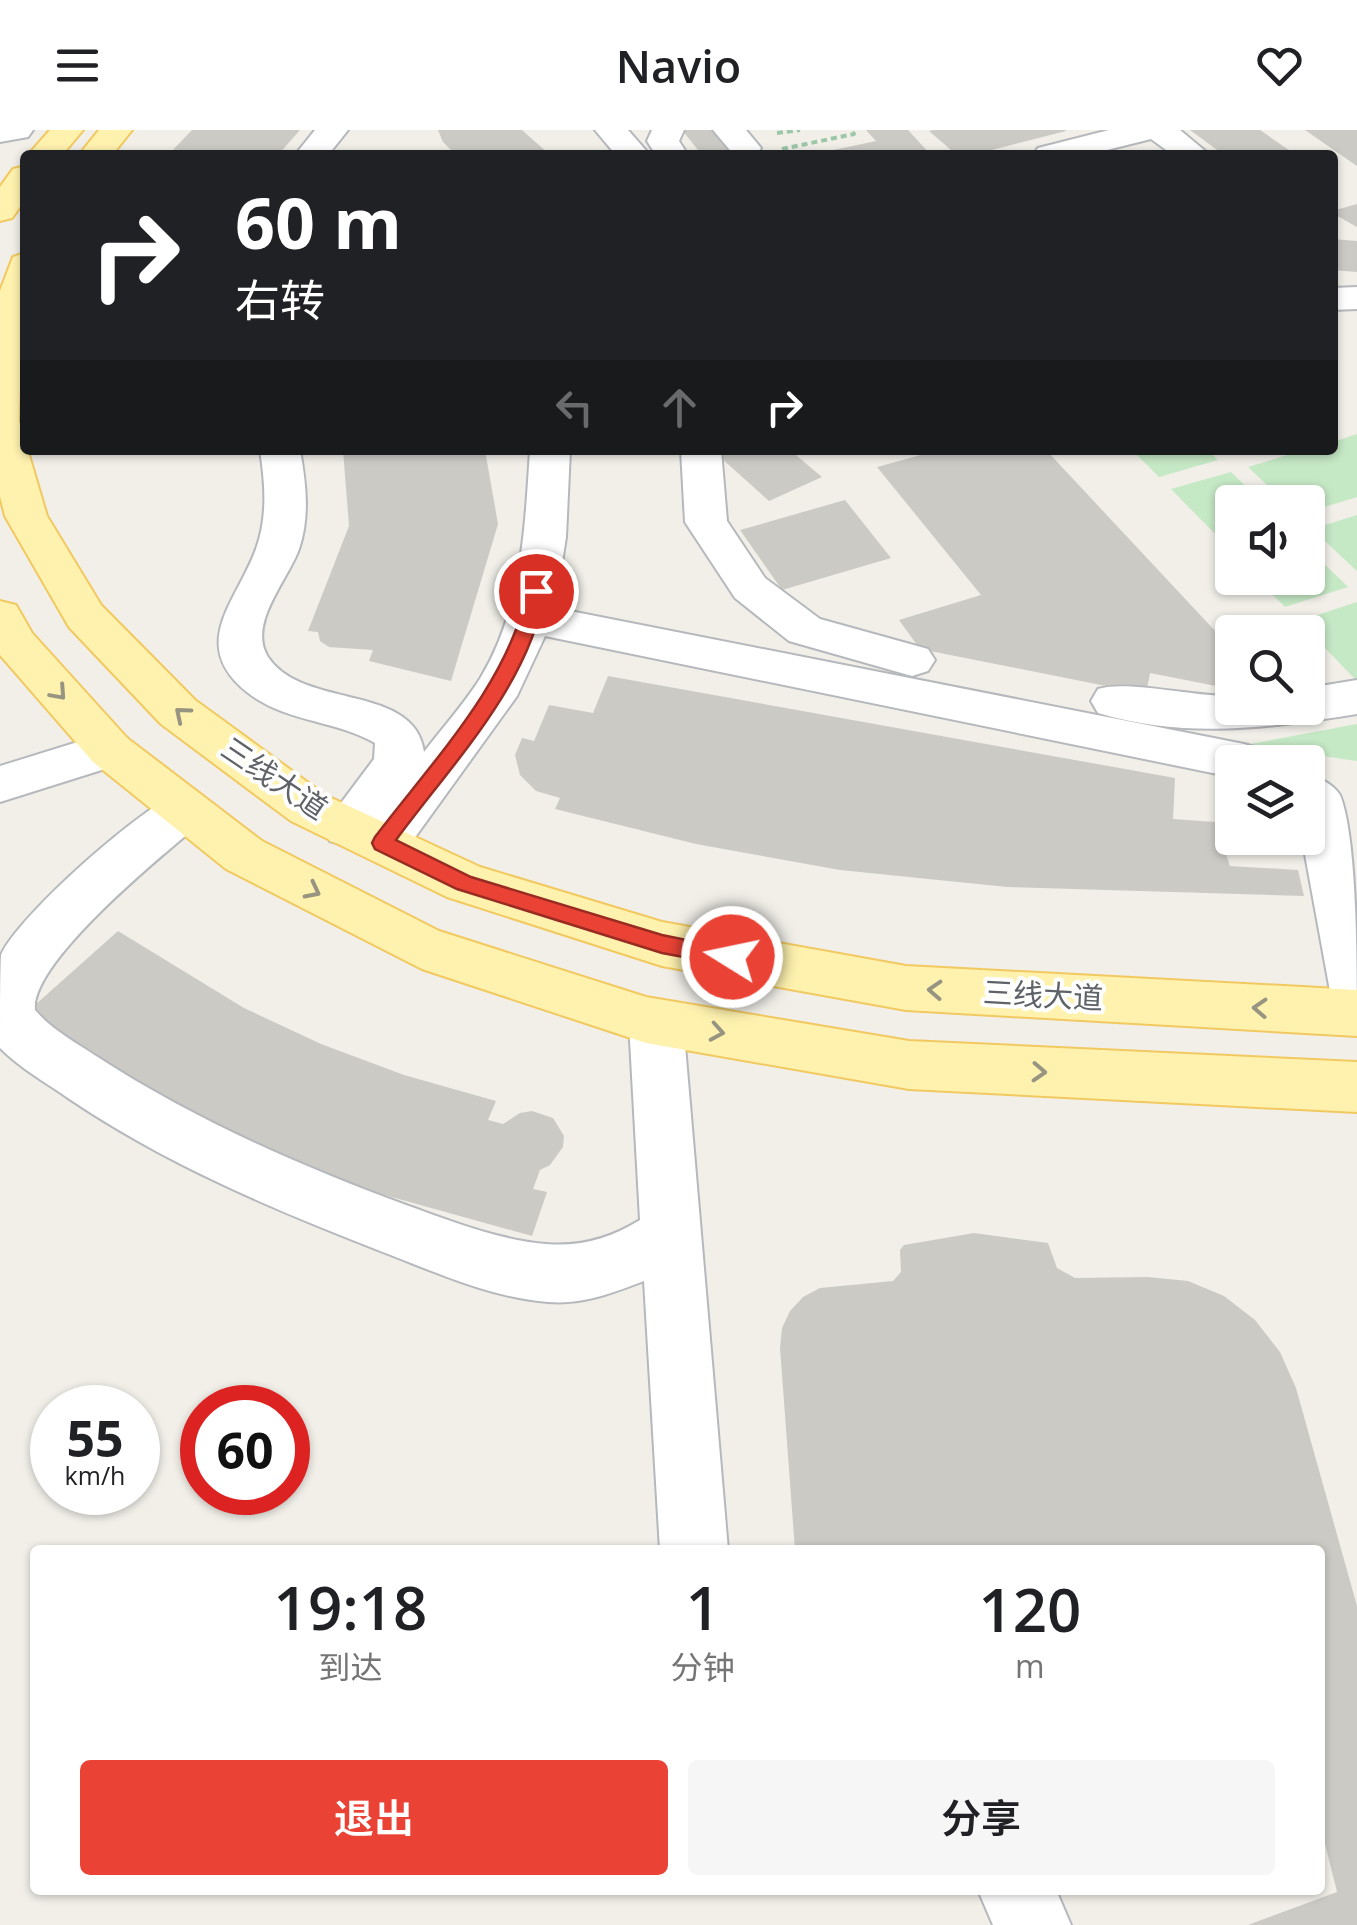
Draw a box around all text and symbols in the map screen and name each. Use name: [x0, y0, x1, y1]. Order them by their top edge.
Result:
text: Navio: [616, 35, 741, 96]
icon: menu: [50, 38, 105, 93]
icon: heart: [1252, 38, 1307, 93]
text: 60 m: [235, 174, 402, 270]
icon: right: [70, 190, 200, 320]
text: 右转: [235, 269, 325, 330]
icon: left: [547, 380, 602, 435]
icon: ahead: [652, 380, 707, 435]
icon: right: [757, 380, 812, 435]
map controls: [1215, 485, 1325, 855]
button: sound: [1215, 485, 1325, 595]
pin: [494, 549, 579, 634]
icon: arrive: [509, 564, 564, 619]
button: search: [1215, 615, 1325, 725]
one-way arrow: [48, 681, 66, 700]
one-way arrow: [175, 708, 193, 726]
street label: 三线大道: [214, 727, 336, 828]
button: layers: [1215, 745, 1325, 855]
one-way arrow: [303, 879, 321, 898]
position arrow: [680, 905, 784, 1009]
street label: 三线大道: [982, 971, 1104, 1018]
one-way arrow: [927, 980, 943, 1001]
one-way arrow: [1251, 998, 1267, 1019]
one-way arrow: [709, 1021, 725, 1042]
one-way arrow: [1032, 1061, 1048, 1082]
speed limit sign: 60: [180, 1385, 310, 1515]
text: 55: [66, 1404, 124, 1472]
text: km/h: [65, 1458, 125, 1492]
text: 19:18: [274, 1566, 427, 1648]
text: 1: [686, 1566, 720, 1648]
text: 120: [978, 1568, 1081, 1650]
text: m: [1015, 1644, 1045, 1687]
text: 到达: [318, 1645, 382, 1688]
text: 分钟: [671, 1645, 735, 1688]
button: 退出: [80, 1760, 668, 1875]
button: 分享: [688, 1760, 1275, 1875]

